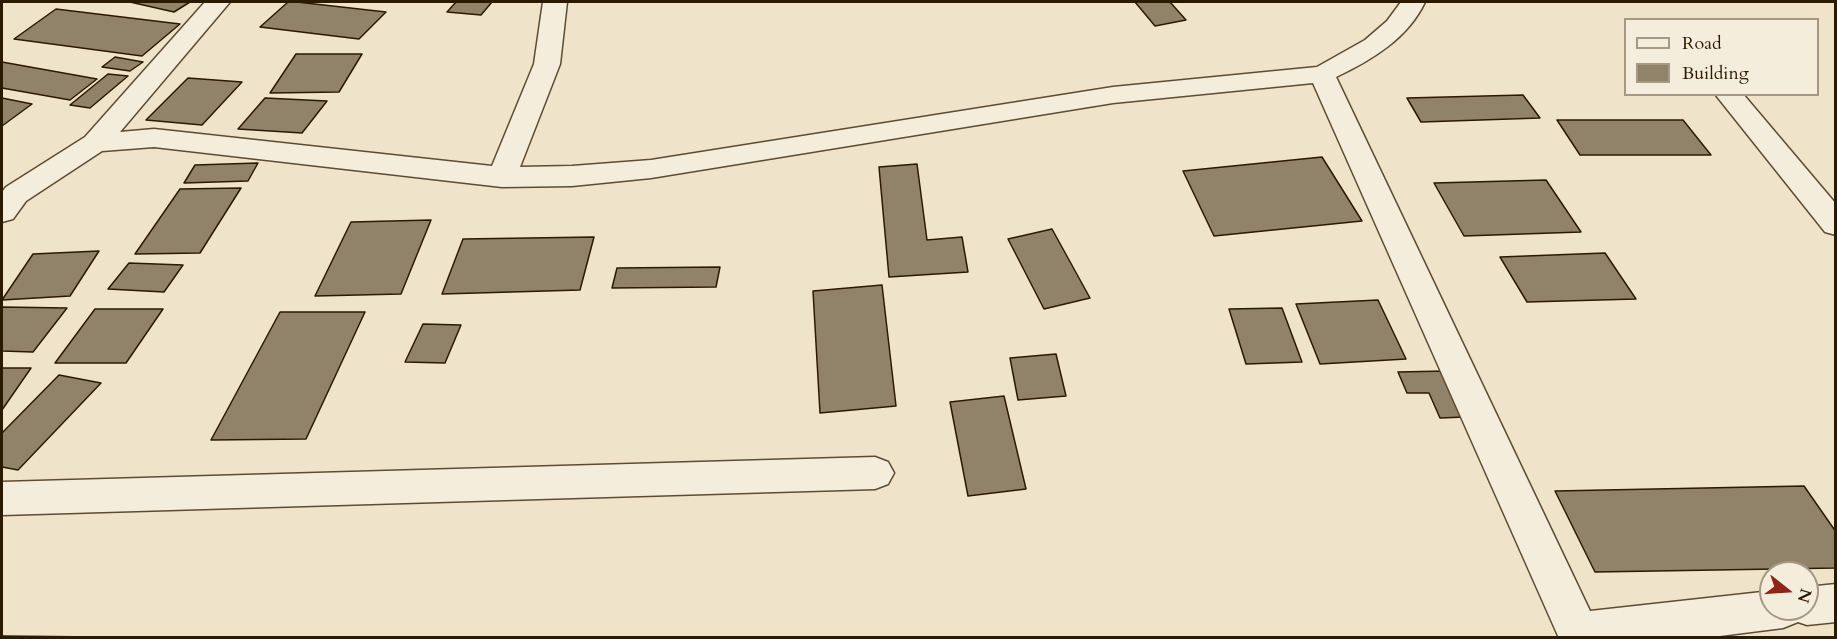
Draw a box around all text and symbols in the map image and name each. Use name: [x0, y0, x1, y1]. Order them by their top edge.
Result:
legend: [1624, 18, 1819, 96]
text: Road: [1682, 31, 1722, 56]
text: Building: [1682, 61, 1749, 86]
north arrow: [1759, 561, 1819, 621]
text: N: [1792, 586, 1817, 606]

